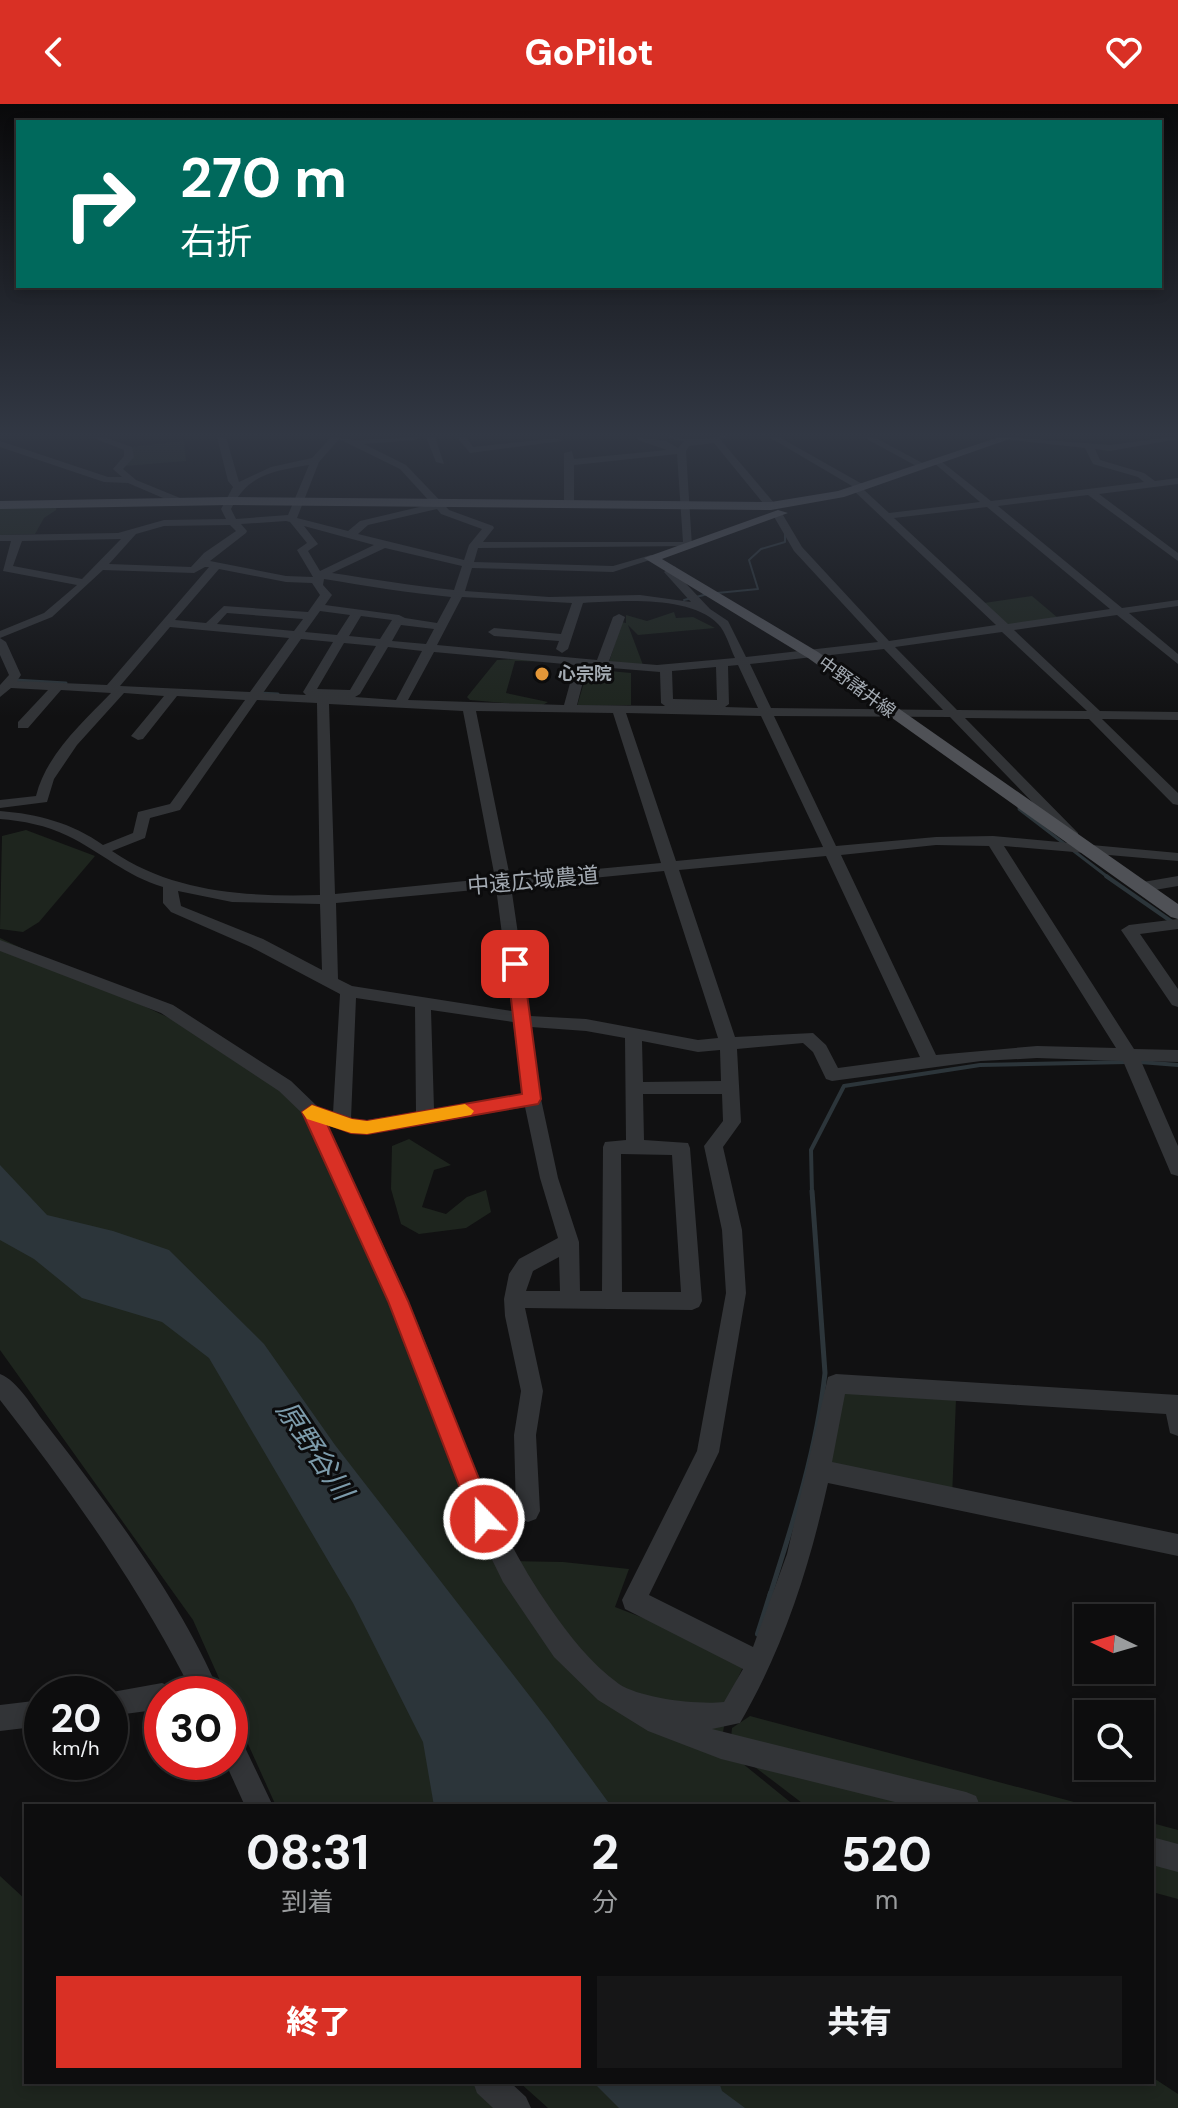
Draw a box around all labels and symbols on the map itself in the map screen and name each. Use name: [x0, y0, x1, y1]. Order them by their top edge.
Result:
street label: 中野諸井線: [814, 651, 900, 723]
place label: 心宗院: [558, 662, 612, 686]
marker: 心宗院: [533, 665, 551, 683]
street label: 中遠広域農道: [466, 860, 600, 901]
pin: [481, 930, 549, 998]
water label: 原野谷川: [268, 1394, 363, 1510]
position arrow: [442, 1477, 526, 1561]
north arrow: [1074, 1604, 1154, 1684]
speed limit sign: 30: [144, 1676, 248, 1780]

